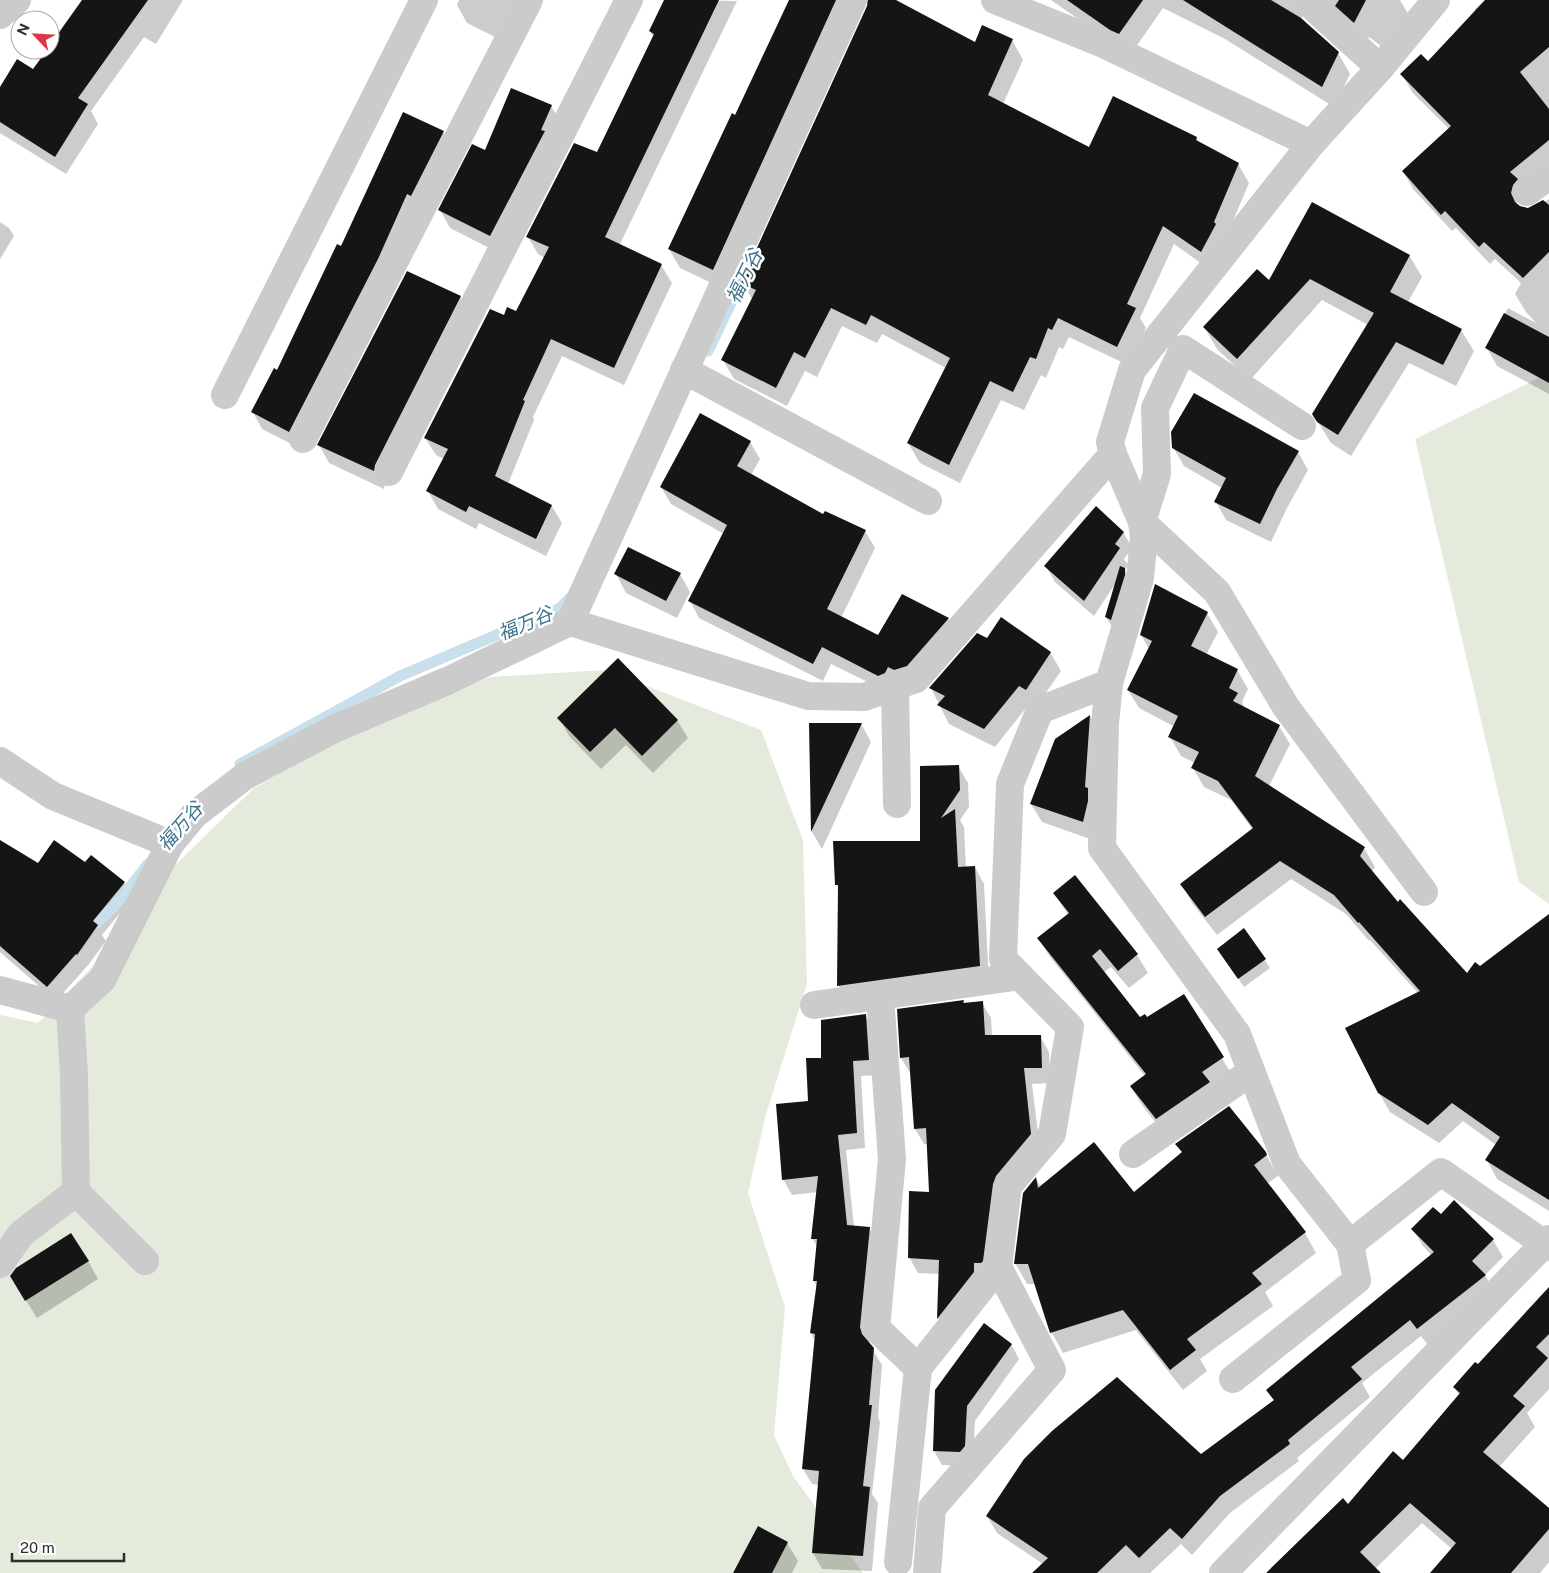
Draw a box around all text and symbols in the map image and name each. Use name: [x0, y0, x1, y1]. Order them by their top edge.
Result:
north arrow: [10, 10, 60, 60]
text: N: [14, 21, 33, 38]
water label: 福万谷: [722, 244, 767, 306]
water label: 福万谷: [494, 601, 557, 644]
water label: 福万谷: [153, 796, 208, 855]
scale bar: [12, 1530, 125, 1562]
text: 20 m: [20, 1539, 55, 1556]

